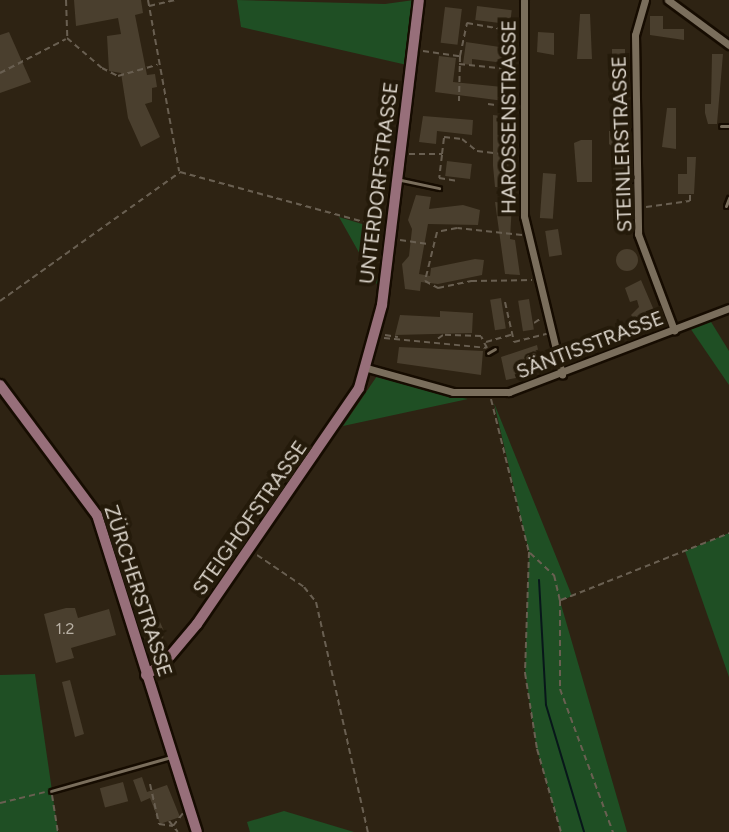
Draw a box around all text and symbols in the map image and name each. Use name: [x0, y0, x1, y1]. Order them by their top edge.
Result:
street label: HAROSSENSTRASSE: [497, 20, 521, 214]
street label: STEINLERSTRASSE: [607, 55, 637, 233]
street label: UNTERDORFSTRASSE: [355, 81, 403, 285]
street label: SÄNTISSTRASSE: [513, 306, 667, 384]
street label: STEIGHOFSTRASSE: [188, 436, 312, 600]
street label: ZÜRCHERSTRASSE: [99, 502, 177, 680]
house number: 1.2: [56, 619, 74, 639]

